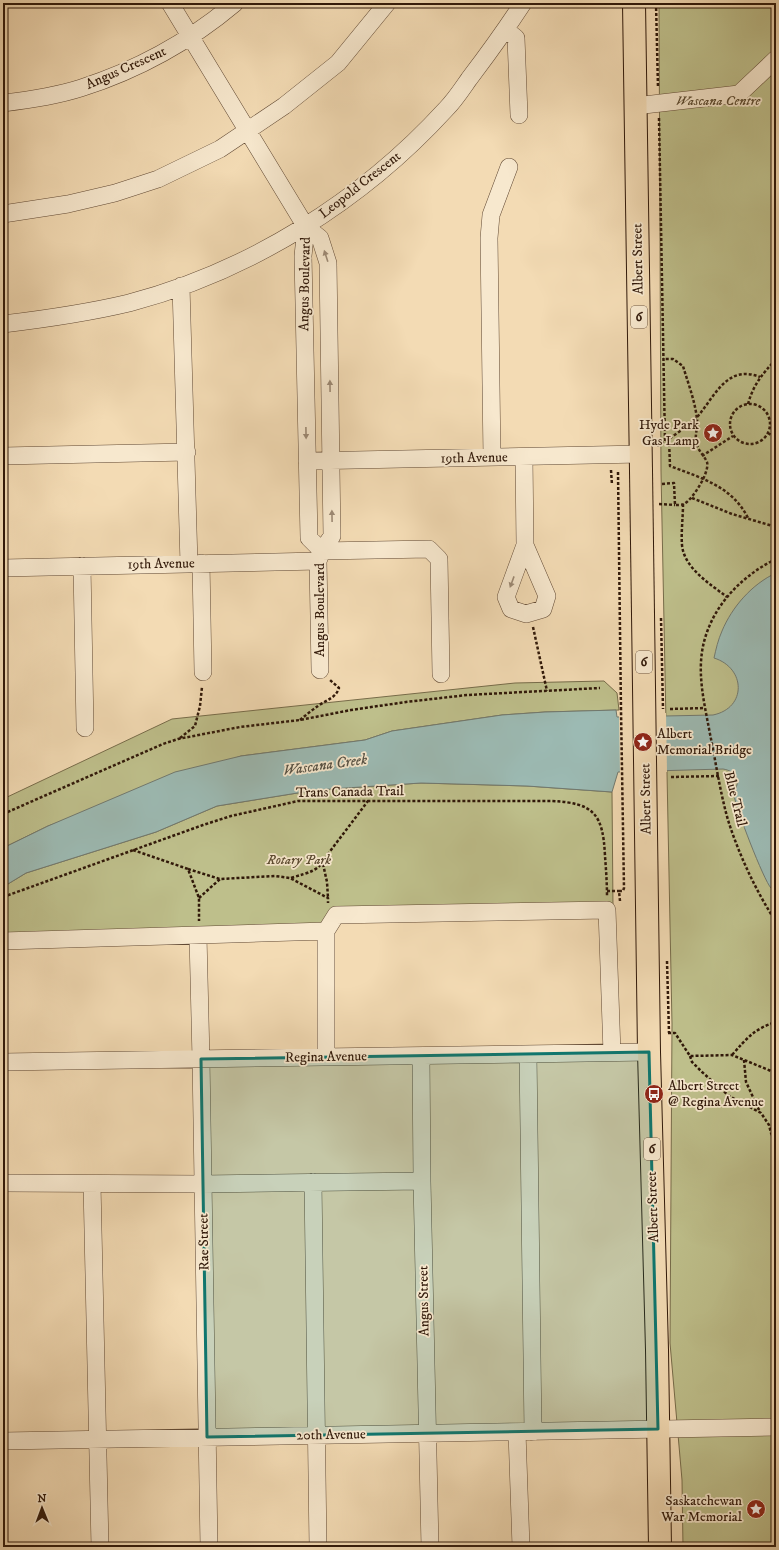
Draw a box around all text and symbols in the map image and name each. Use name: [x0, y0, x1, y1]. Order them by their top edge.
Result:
street label: Angus Crescent: [83, 42, 169, 94]
park label: Wascana Centre: [676, 92, 762, 110]
street label: Leopold Crescent: [315, 147, 405, 223]
street label: Albert Street: [628, 223, 648, 295]
street label: Angus Boulevard: [295, 237, 315, 331]
one-way arrow: [323, 250, 329, 262]
road number: 6: [631, 306, 647, 328]
one-way arrow: [327, 379, 333, 392]
place label: Hyde Park Gas Lamp: [639, 416, 699, 450]
place icon: Hyde Park Gas Lamp: [702, 422, 724, 444]
one-way arrow: [303, 427, 310, 439]
street label: 19th Avenue: [440, 448, 508, 468]
one-way arrow: [329, 509, 335, 522]
street label: 19th Avenue: [127, 554, 195, 574]
street label: Angus Boulevard: [311, 563, 329, 657]
one-way arrow: [509, 576, 515, 588]
road number: 6: [636, 651, 652, 673]
place label: Albert Memorial Bridge: [657, 725, 752, 759]
place icon: Albert Memorial Bridge: [632, 731, 654, 753]
water label: Wascana Creek: [282, 750, 369, 780]
street label: Albert Street: [636, 763, 656, 835]
street label: Blue Trail: [719, 769, 751, 829]
street label: Trans Canada Trail: [296, 782, 405, 802]
park label: Rotary Park: [266, 851, 331, 869]
street label: Regina Avenue: [285, 1047, 367, 1067]
place label: Albert Street @ Regina Avenue: [668, 1077, 764, 1111]
bus stop icon: Albert Street @ Regina Avenue: [643, 1083, 665, 1105]
road number: 6: [644, 1138, 660, 1160]
street label: Albert Street: [643, 1171, 663, 1243]
street label: Rae Street: [194, 1213, 213, 1271]
street label: Angus Street: [414, 1265, 434, 1336]
street label: 20th Avenue: [296, 1425, 366, 1445]
north arrow: [22, 1488, 62, 1528]
text: N: [37, 1492, 46, 1506]
place label: Saskatchewan War Memorial: [660, 1492, 743, 1526]
place icon: Saskatchewan War Memorial: [745, 1498, 767, 1520]

